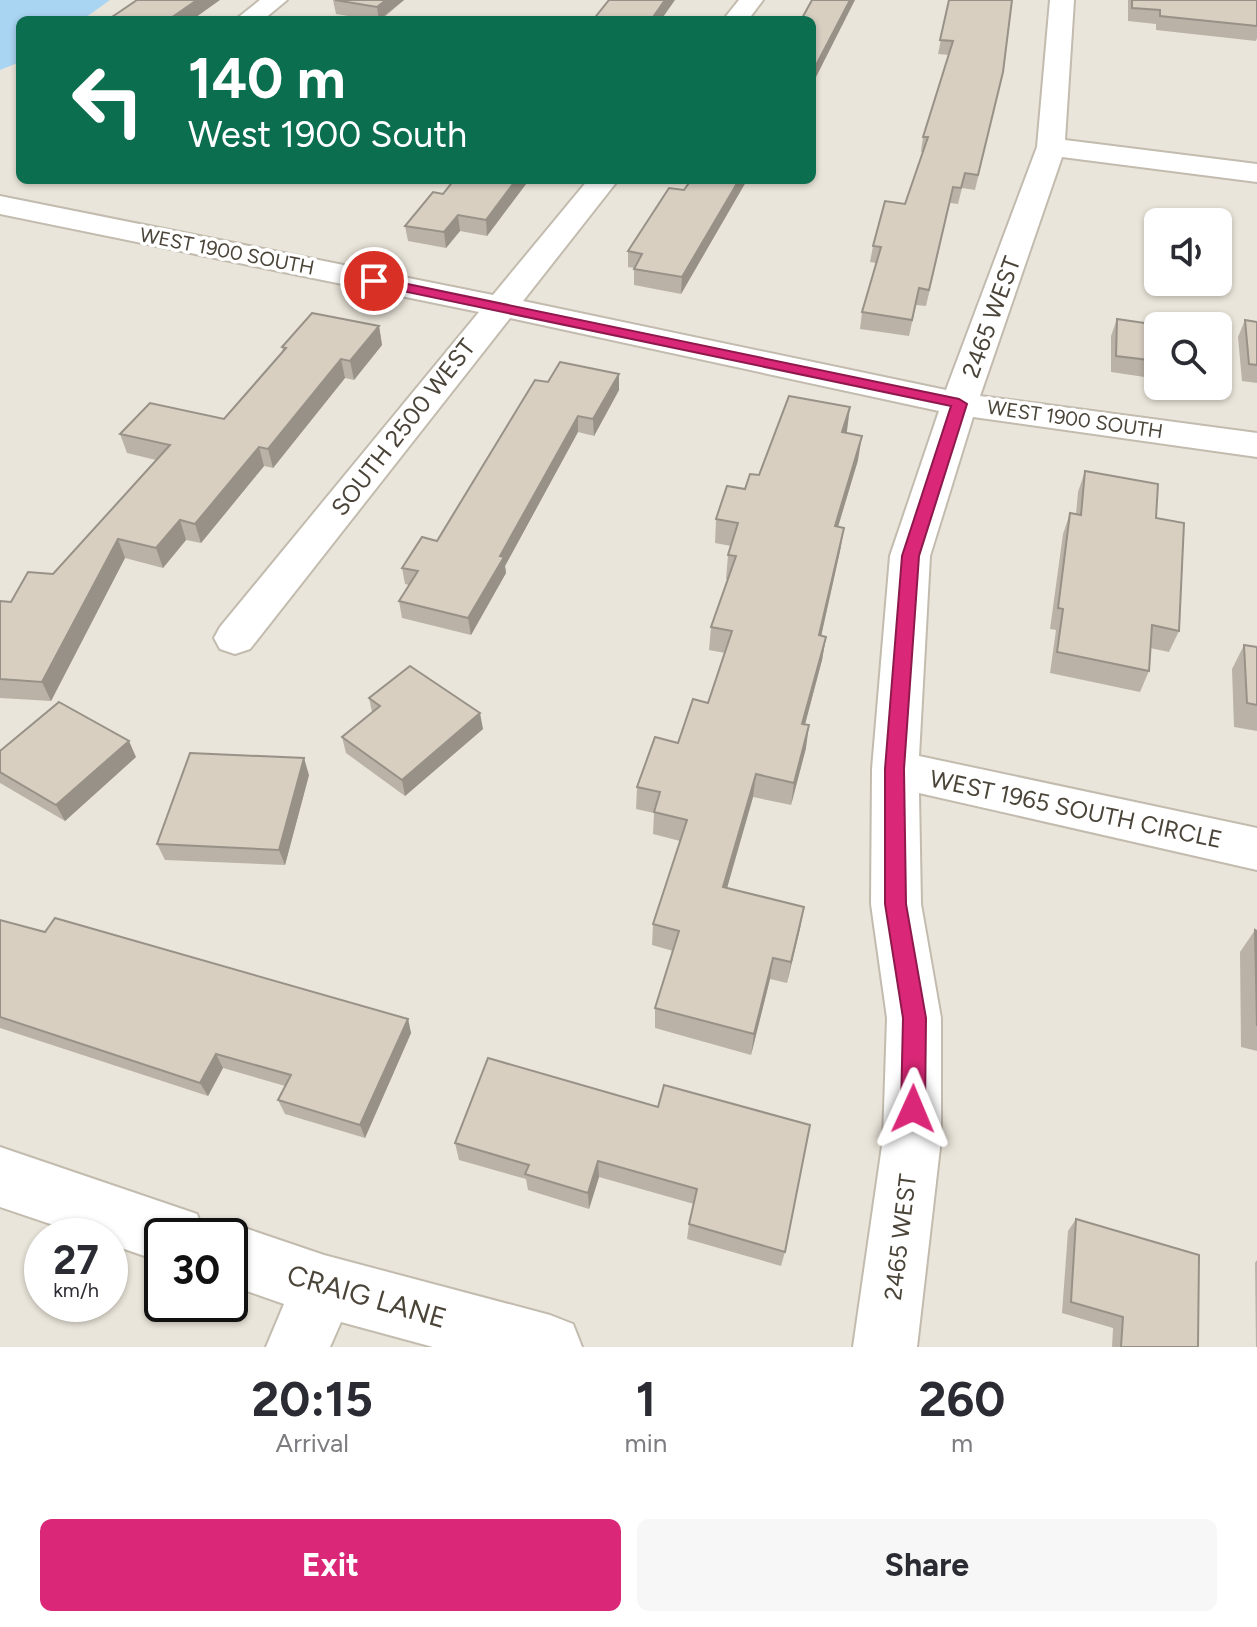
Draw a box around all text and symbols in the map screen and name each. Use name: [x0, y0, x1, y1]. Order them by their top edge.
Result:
text: 140 m: [188, 45, 346, 112]
icon: left: [56, 48, 160, 152]
text: West 1900 South: [188, 113, 467, 156]
map controls: [1144, 208, 1232, 400]
button: sound: [1144, 208, 1232, 296]
street label: WEST 1900 SOUTH: [138, 222, 316, 280]
pin: [340, 247, 408, 315]
street label: 2465 WEST: [956, 252, 1026, 382]
icon: arrive: [352, 259, 396, 303]
button: search: [1144, 312, 1232, 400]
street label: SOUTH 2500 WEST: [325, 333, 481, 521]
street label: WEST 1900 SOUTH: [986, 395, 1164, 443]
street label: WEST 1965 SOUTH CIRCLE: [927, 764, 1225, 854]
position arrow: [871, 1067, 955, 1151]
street label: 2465 WEST: [878, 1172, 922, 1302]
speed limit sign: 30: [144, 1218, 248, 1322]
text: 27: [53, 1236, 99, 1284]
street label: CRAIG LANE: [283, 1257, 451, 1335]
text: km/h: [53, 1278, 99, 1302]
text: 20:15: [252, 1370, 373, 1428]
text: 1: [636, 1370, 656, 1428]
text: 260: [919, 1370, 1005, 1428]
text: Arrival: [276, 1427, 349, 1459]
text: min: [625, 1427, 667, 1459]
text: m: [951, 1427, 973, 1459]
button: Exit: [40, 1519, 621, 1611]
button: Share: [637, 1519, 1217, 1611]

